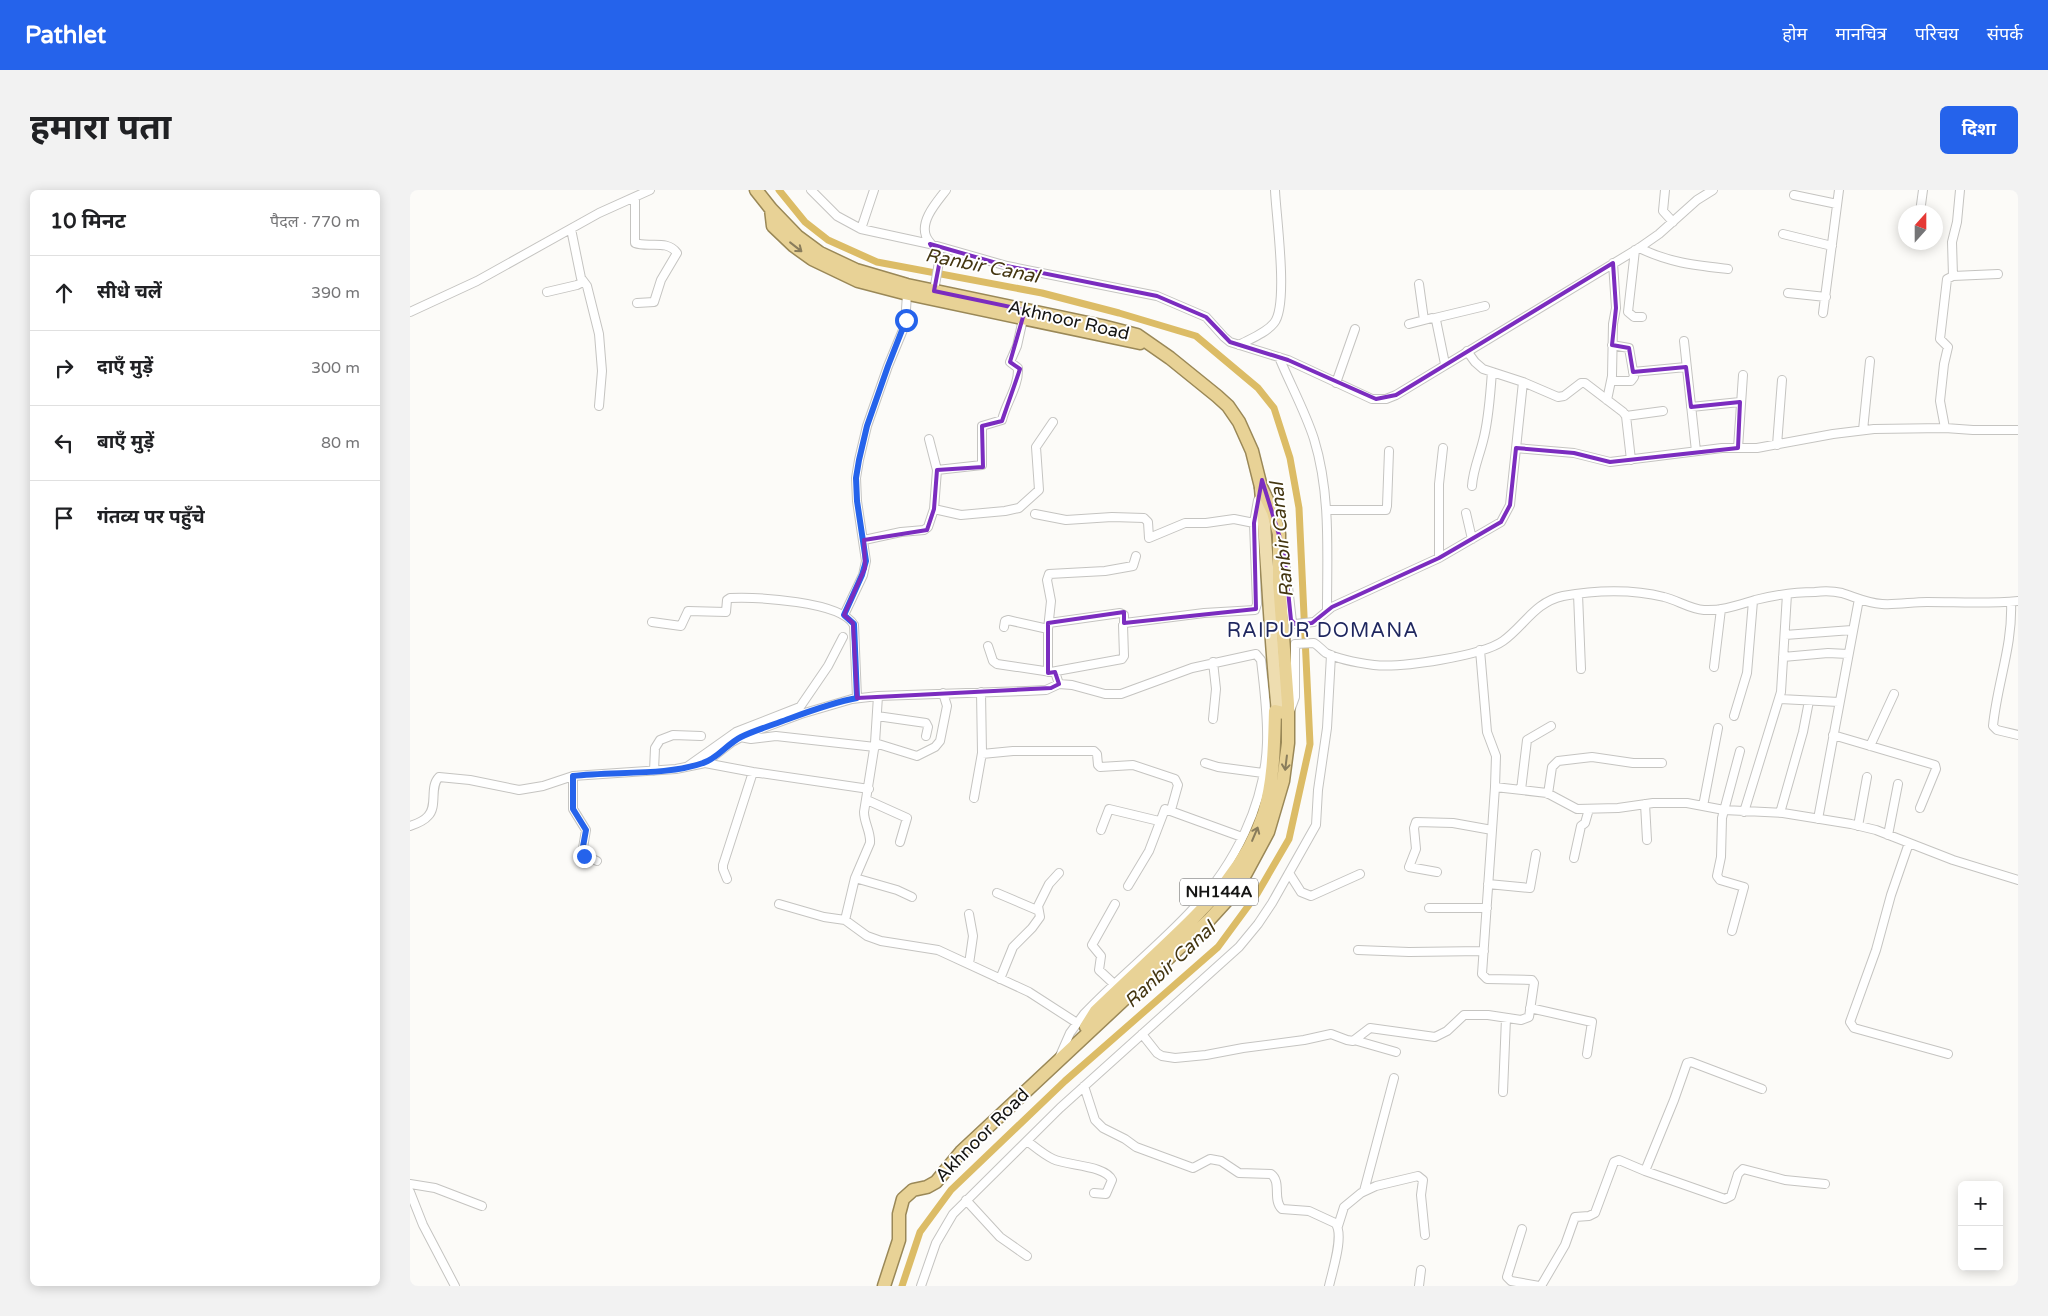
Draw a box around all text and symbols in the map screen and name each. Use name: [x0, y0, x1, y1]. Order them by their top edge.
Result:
text: Pathlet: [25, 21, 106, 50]
text: होम: [1782, 23, 1807, 45]
text: मानचित्र: [1835, 23, 1887, 45]
text: परिचय: [1915, 23, 1959, 45]
text: संपर्क: [1987, 23, 2023, 45]
button: दिशा: [1940, 106, 2018, 154]
text: हमारा पता: [30, 107, 171, 149]
north arrow: [1898, 205, 1943, 250]
text: 10 मिनट: [50, 209, 126, 234]
text: पैदल · 770 m: [270, 212, 360, 232]
one-way arrow: [789, 242, 802, 253]
water label: Ranbir Canal: [923, 244, 1043, 288]
icon: ahead: [50, 279, 78, 307]
text: सीधे चलें: [97, 281, 162, 303]
text: 390 m: [311, 283, 360, 303]
street label: Akhnoor Road: [1006, 295, 1132, 345]
route start: [895, 309, 918, 332]
icon: right: [50, 354, 78, 382]
text: दाएँ मुड़ें: [97, 356, 153, 378]
text: 300 m: [311, 358, 360, 378]
icon: left: [50, 429, 78, 457]
text: बाएँ मुड़ें: [97, 431, 154, 453]
text: 80 m: [321, 433, 360, 453]
water label: Ranbir Canal: [1266, 479, 1298, 599]
icon: arrive: [50, 504, 78, 532]
text: गंतव्य पर पहुँचे: [97, 506, 205, 528]
district label: RAIPUR DOMANA: [1227, 619, 1419, 643]
one-way arrow: [1281, 755, 1291, 771]
one-way arrow: [1251, 827, 1261, 842]
route end: [573, 845, 596, 868]
road number: NH144A: [1180, 879, 1258, 906]
water label: Ranbir Canal: [1120, 916, 1221, 1012]
street label: Akhnoor Road: [930, 1083, 1034, 1187]
map controls: [1958, 1181, 2003, 1271]
button: +: [1958, 1181, 2003, 1226]
button: −: [1958, 1226, 2003, 1271]

